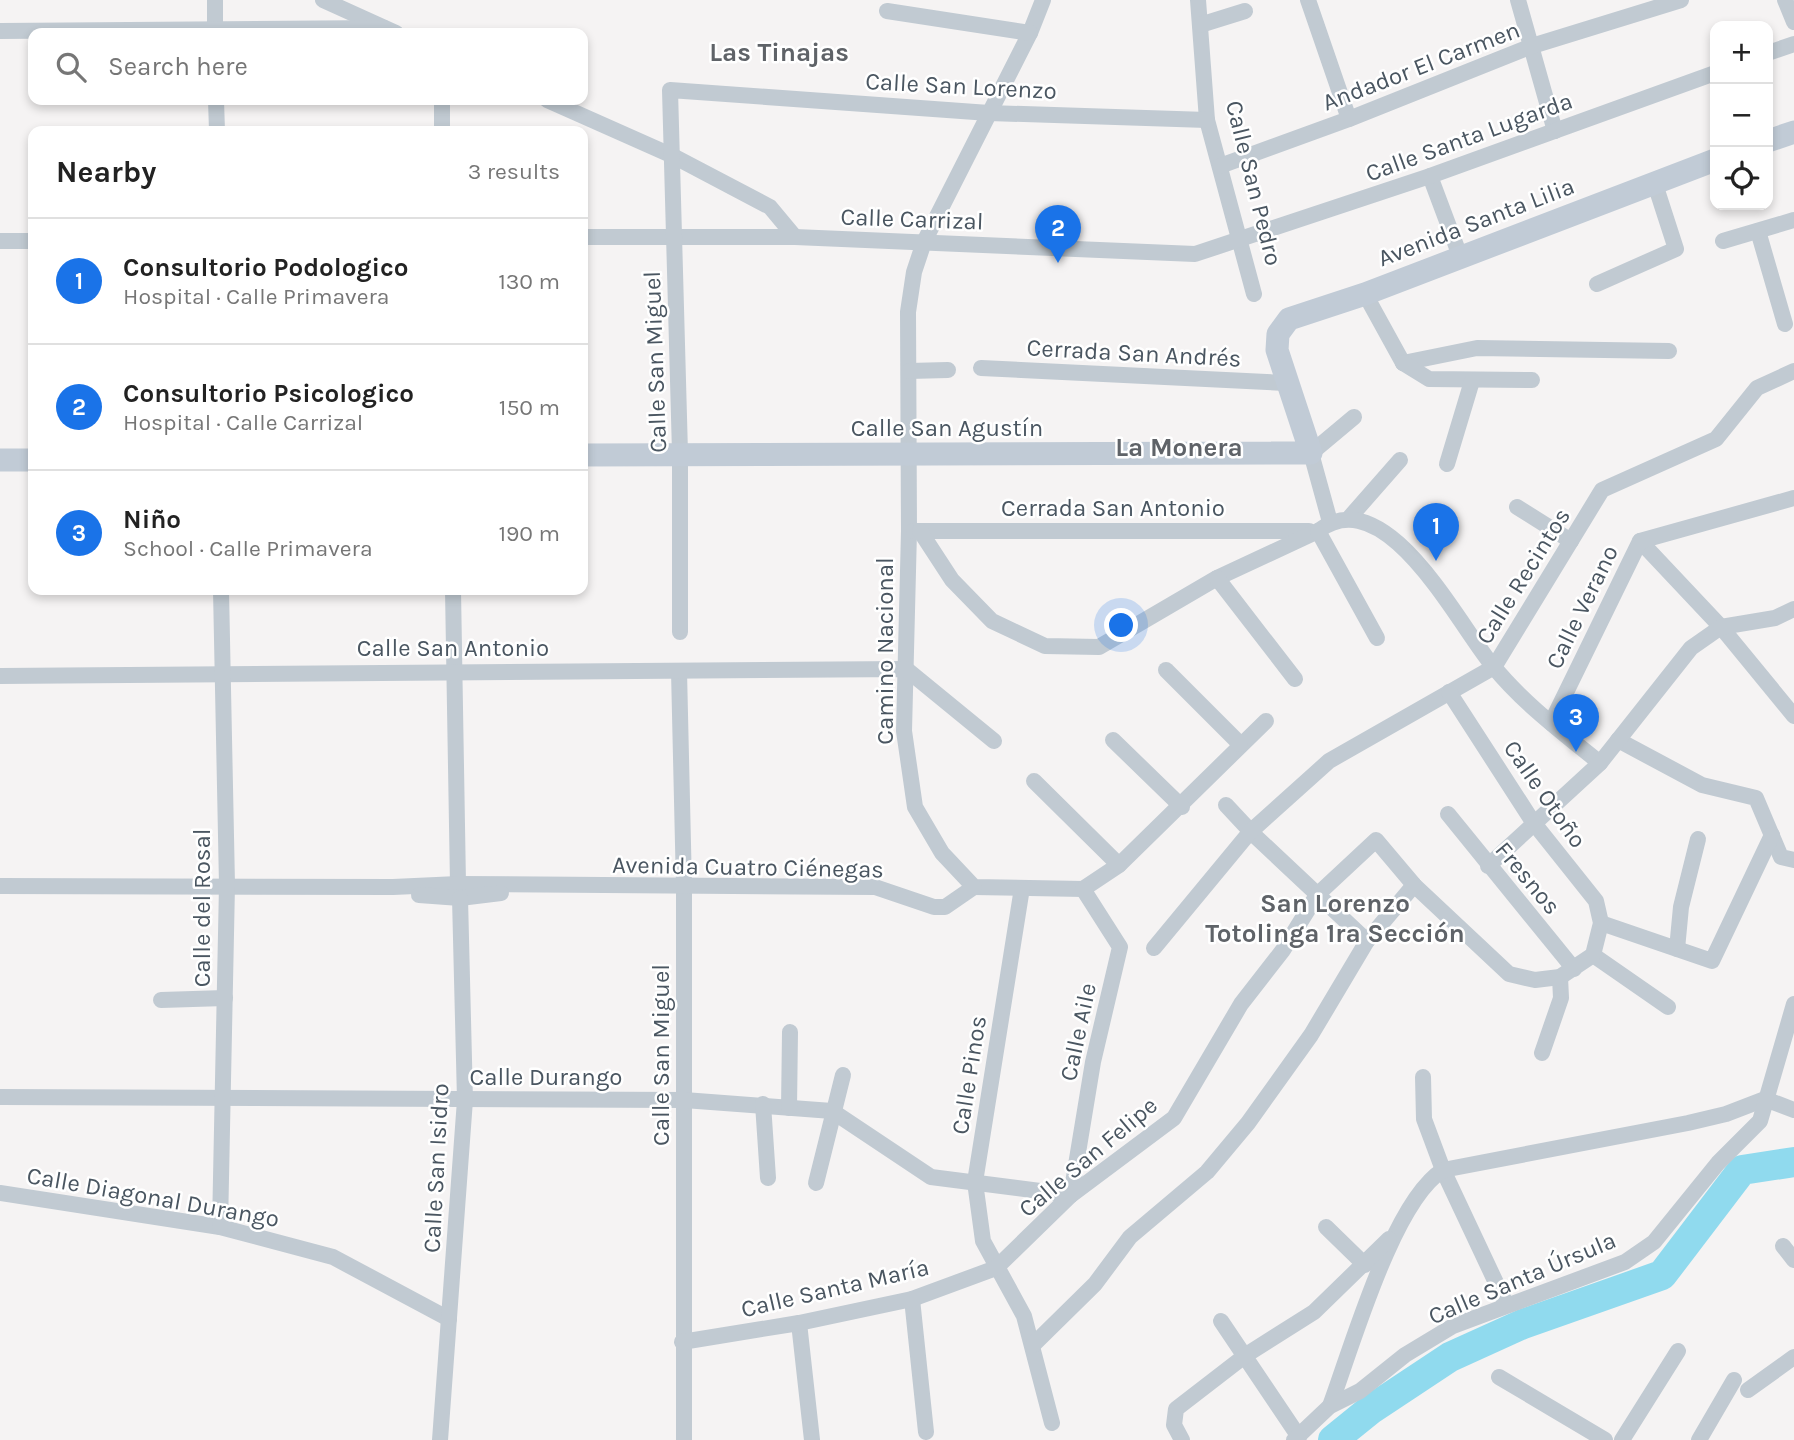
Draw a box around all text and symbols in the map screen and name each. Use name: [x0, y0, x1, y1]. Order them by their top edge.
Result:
street label: Andador El Carmen: [1318, 15, 1524, 117]
map controls: [1710, 21, 1773, 210]
button: +: [1710, 21, 1773, 84]
search box: [28, 28, 588, 105]
district label: Las Tinajas: [709, 37, 849, 68]
icon: search: [52, 48, 90, 86]
text: Search here: [108, 51, 248, 82]
street label: Calle San Lorenzo: [865, 67, 1057, 105]
button: −: [1710, 84, 1773, 147]
street label: Calle Santa Lugarda: [1362, 87, 1576, 187]
street label: Calle San Pedro: [1220, 98, 1288, 268]
button: locate: [1710, 147, 1773, 210]
text: Nearby: [56, 154, 156, 190]
text: 3 results: [468, 158, 560, 185]
street label: Avenida Santa Lilia: [1374, 172, 1578, 272]
street label: Calle Carrizal: [840, 203, 984, 235]
pin: 2: [1035, 205, 1081, 263]
text: Consultorio Podologico: [123, 252, 409, 283]
text: 1: [75, 268, 83, 295]
text: 130 m: [498, 268, 560, 295]
street label: Calle San Miguel: [638, 271, 672, 453]
text: Hospital · Calle Primavera: [123, 283, 389, 310]
street label: Cerrada San Andrés: [1026, 333, 1242, 373]
text: Consultorio Psicologico: [123, 378, 414, 409]
text: 2: [72, 394, 86, 421]
text: 150 m: [499, 394, 560, 421]
text: Hospital · Calle Carrizal: [123, 409, 363, 436]
street label: Calle San Agustín: [851, 414, 1043, 442]
district label: La Monera: [1115, 432, 1243, 463]
street label: Cerrada San Antonio: [1001, 494, 1225, 522]
pin: 1: [1413, 503, 1459, 561]
street label: Calle Recintos: [1470, 503, 1576, 649]
text: Niño: [123, 504, 181, 535]
text: 3: [72, 520, 86, 547]
text: 190 m: [498, 520, 560, 547]
text: School · Calle Primavera: [123, 535, 373, 562]
street label: Calle Verano: [1540, 541, 1624, 673]
street label: Camino Nacional: [871, 557, 899, 745]
your location: [1104, 608, 1138, 642]
street label: Calle San Antonio: [357, 634, 549, 662]
pin: 3: [1553, 694, 1599, 752]
street label: Calle Otoño: [1498, 735, 1592, 853]
street label: Calle del Rosal: [188, 829, 216, 987]
street label: Fresnos: [1490, 836, 1566, 920]
street label: Avenida Cuatro Ciénegas: [612, 851, 884, 883]
district label: San Lorenzo Totolinga 1ra Sección: [1205, 888, 1465, 949]
street label: Calle San Miguel: [647, 964, 675, 1146]
street label: Calle Aile: [1054, 980, 1102, 1084]
street label: Calle Pinos: [946, 1014, 992, 1136]
street label: Calle Durango: [470, 1063, 622, 1091]
street label: Calle San Isidro: [418, 1082, 454, 1254]
street label: Calle San Felipe: [1013, 1091, 1163, 1223]
street label: Calle Diagonal Durango: [25, 1161, 281, 1233]
street label: Calle Santa Úrsula: [1424, 1225, 1620, 1330]
street label: Calle Santa María: [738, 1253, 932, 1323]

